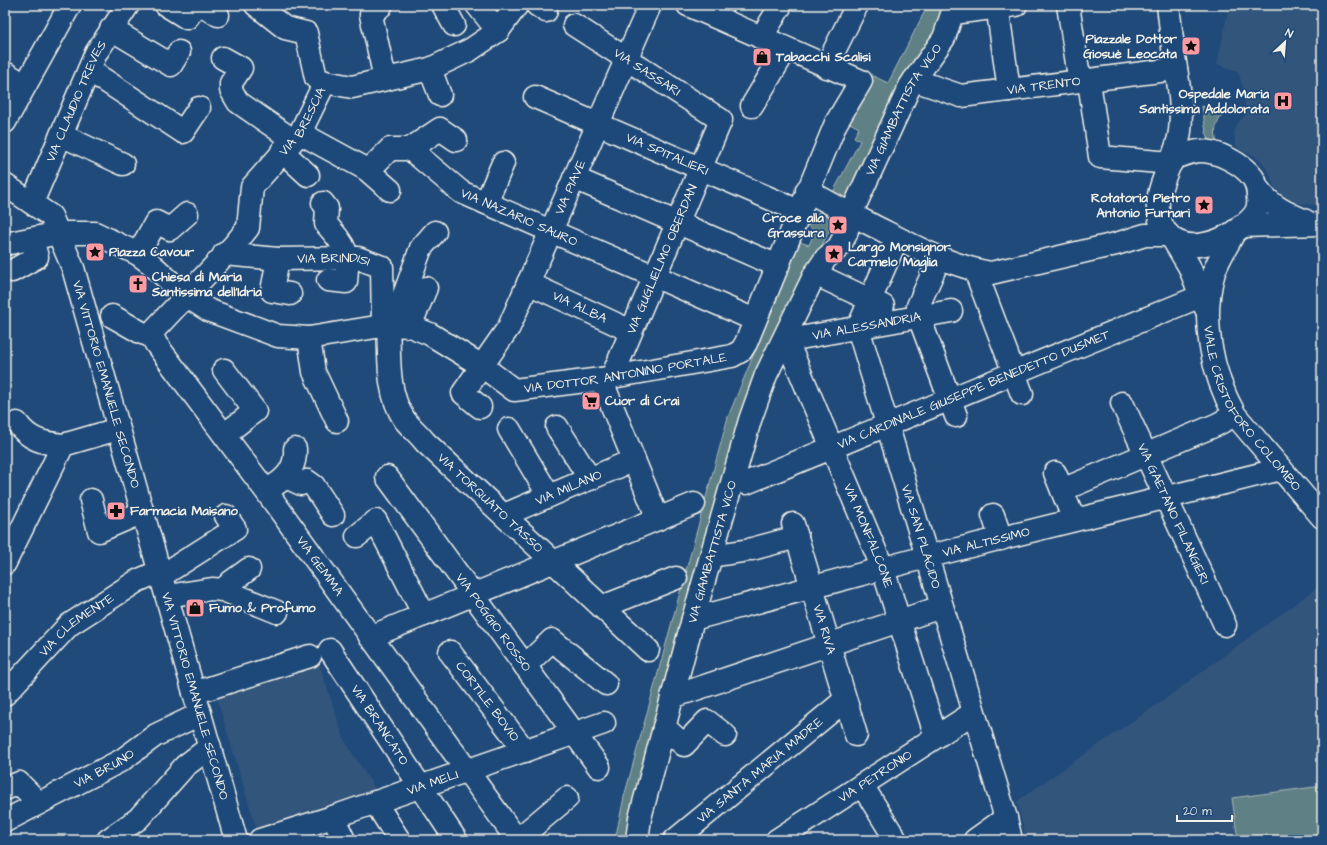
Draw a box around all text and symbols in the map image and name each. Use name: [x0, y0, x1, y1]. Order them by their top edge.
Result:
north arrow: [1265, 22, 1305, 62]
text: N: [1283, 25, 1296, 42]
place label: Piazzale Dottor Giosuè Leocata: [1083, 30, 1178, 63]
place icon: Piazzale Dottor Giosuè Leocata: [1180, 35, 1202, 57]
street label: VIA CLAUDIO TREVES: [42, 37, 111, 165]
street label: VIA GIAMBATTISTA VICO: [861, 40, 946, 178]
street label: VIA SASSARI: [610, 44, 684, 101]
shop icon: Tabacchi Scalisi: [751, 46, 773, 68]
place label: Tabacchi Scalisi: [775, 48, 871, 66]
street label: VIA TRENTO: [1006, 72, 1082, 99]
street label: VIA BRESCIA: [275, 83, 330, 160]
place label: Ospedale Maria Santissima Addolorata: [1138, 85, 1269, 118]
hospital icon: Ospedale Maria Santissima Addolorata: [1272, 90, 1294, 112]
street label: VIA SPITALIERI: [623, 128, 712, 180]
street label: VIA PIAVE: [550, 157, 590, 218]
street label: VIA GUGLIELMO OBERDAN: [622, 181, 702, 337]
street label: VIA NAZARIO SAURO: [458, 184, 581, 251]
place label: Rotatoria Pietro Antonio Furnari: [1091, 189, 1191, 222]
place icon: Rotatoria Pietro Antonio Furnari: [1193, 194, 1215, 216]
place label: Croce alla Grassura: [763, 209, 824, 242]
place icon: Croce alla Grassura: [827, 214, 849, 236]
place label: Largo Monsignor Carmelo Maglia: [848, 238, 952, 273]
place icon: Piazza Cavour: [84, 241, 106, 263]
place label: Piazza Cavour: [109, 243, 195, 261]
place icon: Largo Monsignor Carmelo Maglia: [823, 243, 845, 265]
street label: VIA BRINDISI: [297, 249, 373, 271]
place label: Chiesa di Maria Santissima dell'Idria: [151, 268, 262, 301]
church icon: Chiesa di Maria Santissima dell'Idria: [127, 273, 149, 295]
street label: VIA VITTORIO EMANUELE SECONDO: [68, 279, 144, 491]
street label: VIA ALBA: [549, 287, 611, 328]
street label: VIA ALESSANDRIA: [811, 307, 923, 345]
street label: VIA CARDINALE GIUSEPPE BENEDETTO DUSMET: [835, 325, 1113, 454]
street label: VIALE CRISTOFORO COLOMBO: [1199, 325, 1305, 495]
street label: VIA DOTTOR ANTONINO PORTALE: [523, 348, 729, 398]
supermarket icon: Cuor di Crai: [580, 390, 602, 412]
place label: Cuor di Crai: [605, 392, 680, 410]
street label: VIA GAETANO FILANGIERI: [1133, 440, 1214, 587]
street label: VIA TORQUATO TASSO: [433, 449, 547, 557]
street label: VIA MILANO: [532, 466, 605, 510]
street label: VIA GIAMBATTISTA VICO: [683, 478, 741, 625]
street label: VIA MONFALCONE: [839, 481, 897, 590]
street label: VIA SAN PLACIDO: [897, 482, 945, 591]
pharmacy icon: Farmacia Maisano: [105, 500, 127, 522]
place label: Farmacia Maisano: [130, 502, 239, 520]
street label: VIA ALTISSIMO: [941, 523, 1032, 562]
street label: VIA GEMMA: [292, 532, 348, 600]
street label: VIA POGGIO ROSSO: [451, 569, 535, 676]
street label: VIA CLEMENTE: [35, 589, 118, 661]
street label: VIA VITTORIO EMANUELE SECONDO: [157, 590, 233, 802]
shop icon: Fumo & Profumo: [184, 597, 206, 619]
place label: Fumo & Profumo: [209, 599, 316, 617]
street label: VIA RIVA: [808, 602, 841, 657]
street label: CORTILE BOVIO: [451, 658, 524, 745]
street label: VIA BRANCATO: [347, 681, 413, 769]
street label: VIA SANTA MARIA MADRE: [693, 713, 827, 827]
street label: VIA BRUNO: [71, 745, 138, 793]
street label: VIA PETRONIO: [835, 746, 916, 807]
street label: VIA MELI: [405, 765, 461, 800]
scale bar: [1177, 797, 1232, 823]
text: 20 m: [1183, 803, 1212, 820]

